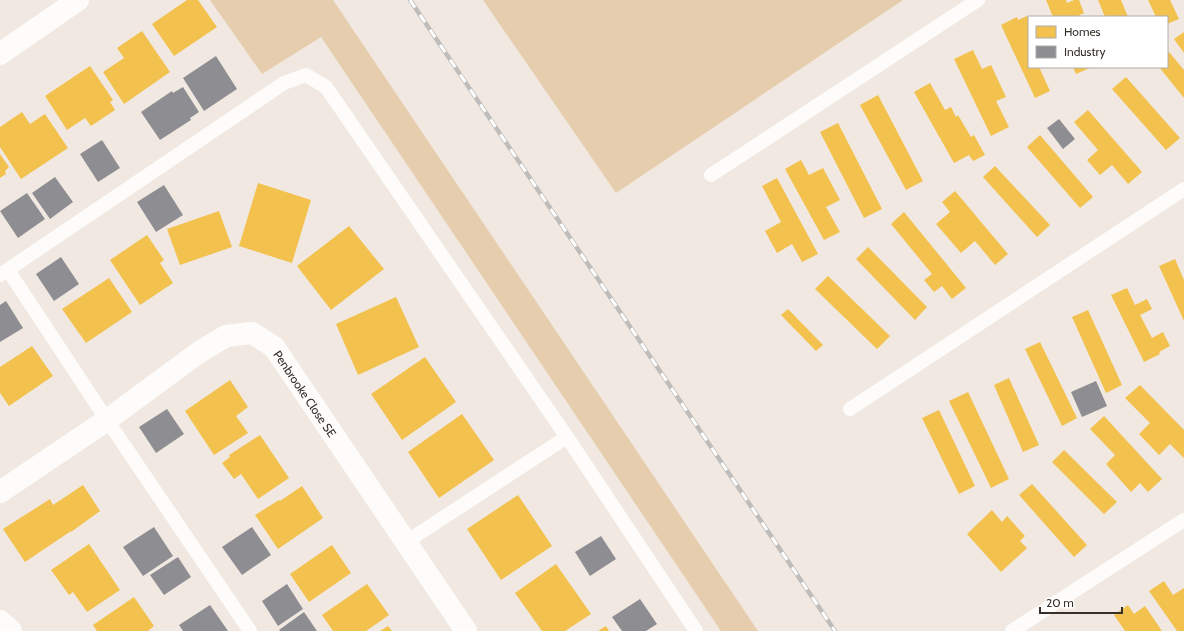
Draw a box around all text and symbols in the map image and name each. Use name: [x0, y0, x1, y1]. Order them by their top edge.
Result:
legend: [1028, 16, 1168, 68]
text: Homes: [1064, 24, 1101, 39]
text: Industry: [1064, 44, 1105, 59]
street label: Penbrooke Close SE: [271, 347, 340, 440]
scale bar: [1040, 589, 1122, 615]
text: 20 m: [1046, 595, 1074, 610]

